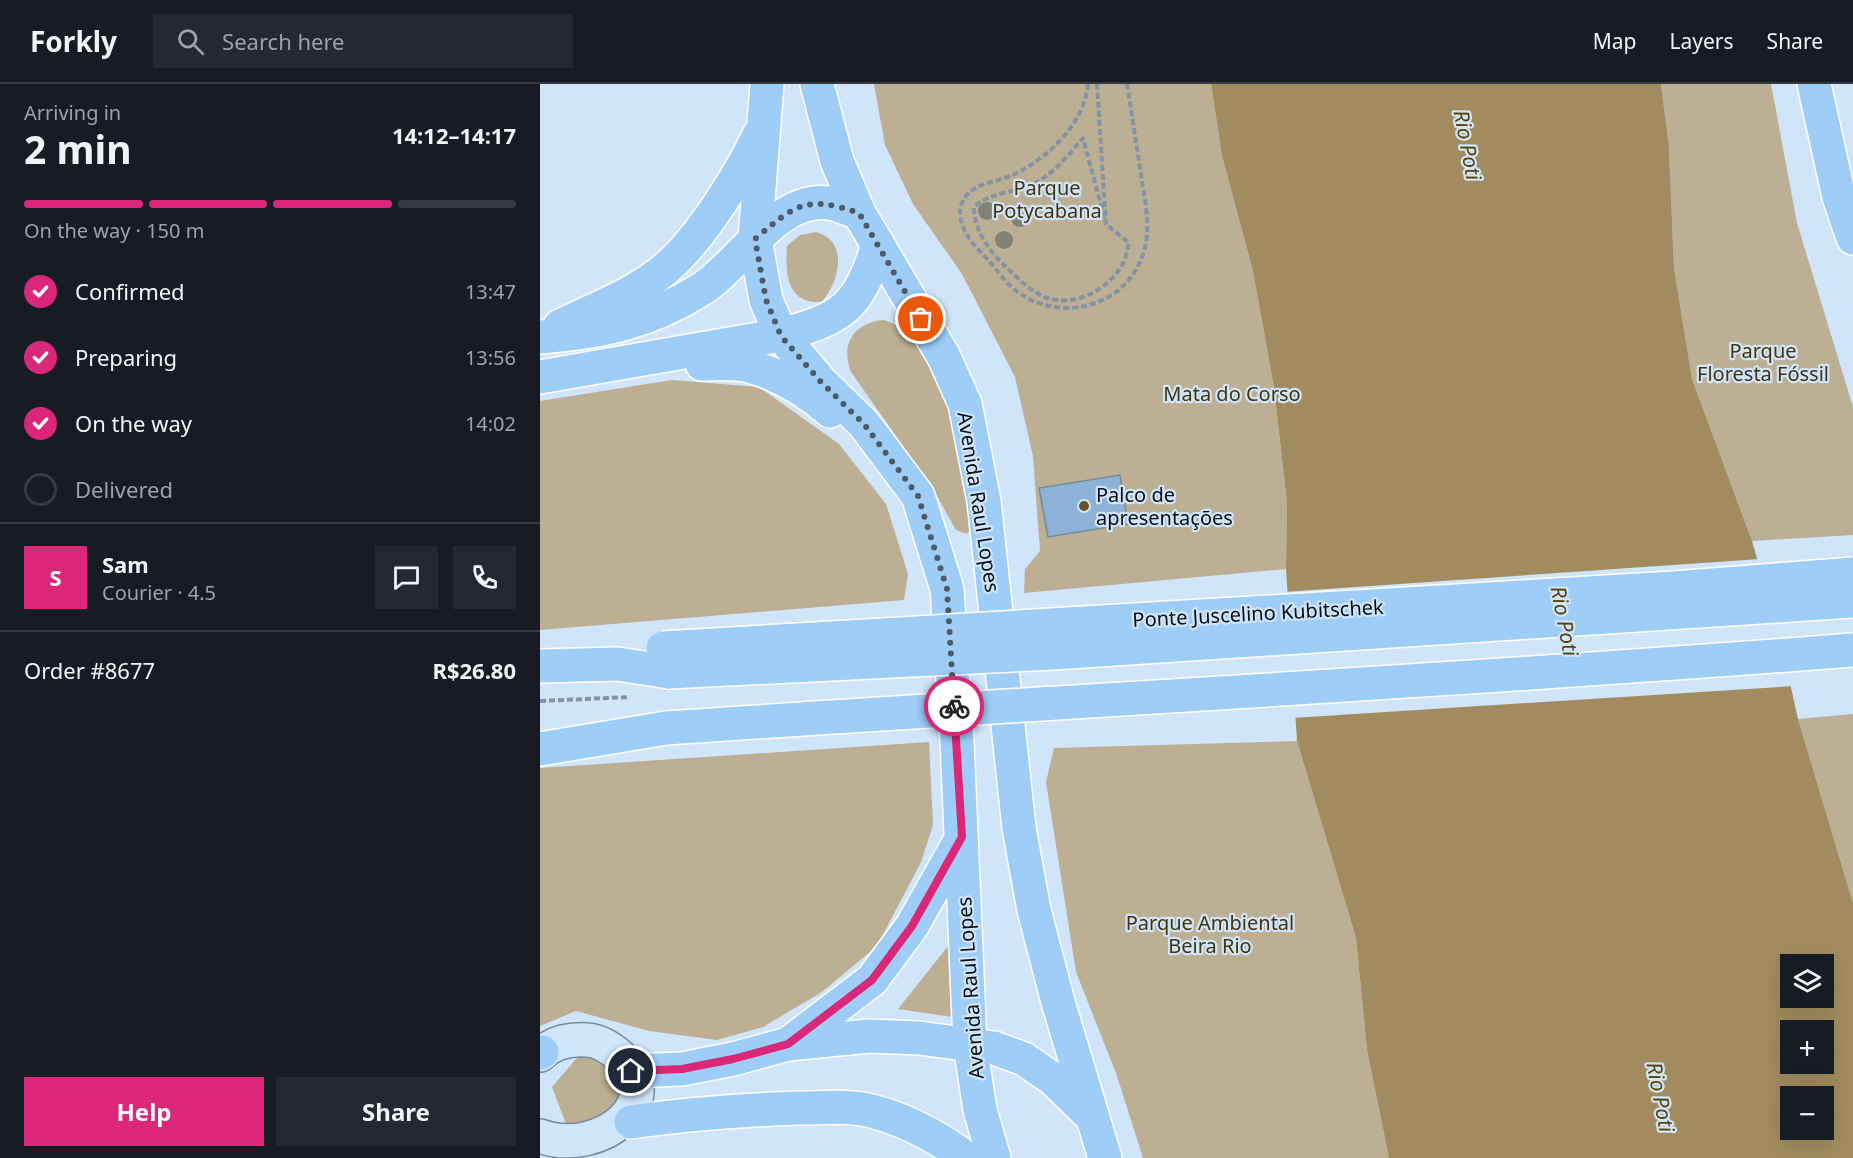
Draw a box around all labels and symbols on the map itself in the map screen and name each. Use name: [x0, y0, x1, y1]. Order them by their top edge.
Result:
water label: Rio Poti: [1447, 108, 1489, 183]
park label: Parque Potycabana: [992, 174, 1102, 224]
pin: [895, 293, 946, 344]
park label: Parque Floresta Fóssil: [1697, 337, 1829, 387]
park label: Mata do Corso: [1163, 380, 1301, 407]
street label: Avenida Raul Lopes: [951, 410, 1007, 594]
place label: Palco de apresentações: [1096, 481, 1233, 531]
marker: Palco de apresentações: [1077, 499, 1091, 513]
water label: Rio Poti: [1544, 584, 1586, 659]
street label: Ponte Juscelino Kubitschek: [1132, 593, 1385, 633]
courier: [924, 676, 984, 736]
street label: Avenida Raul Lopes: [950, 896, 990, 1080]
park label: Parque Ambiental Beira Rio: [1126, 909, 1294, 959]
pin: [605, 1045, 656, 1096]
water label: Rio Poti: [1640, 1060, 1682, 1135]

